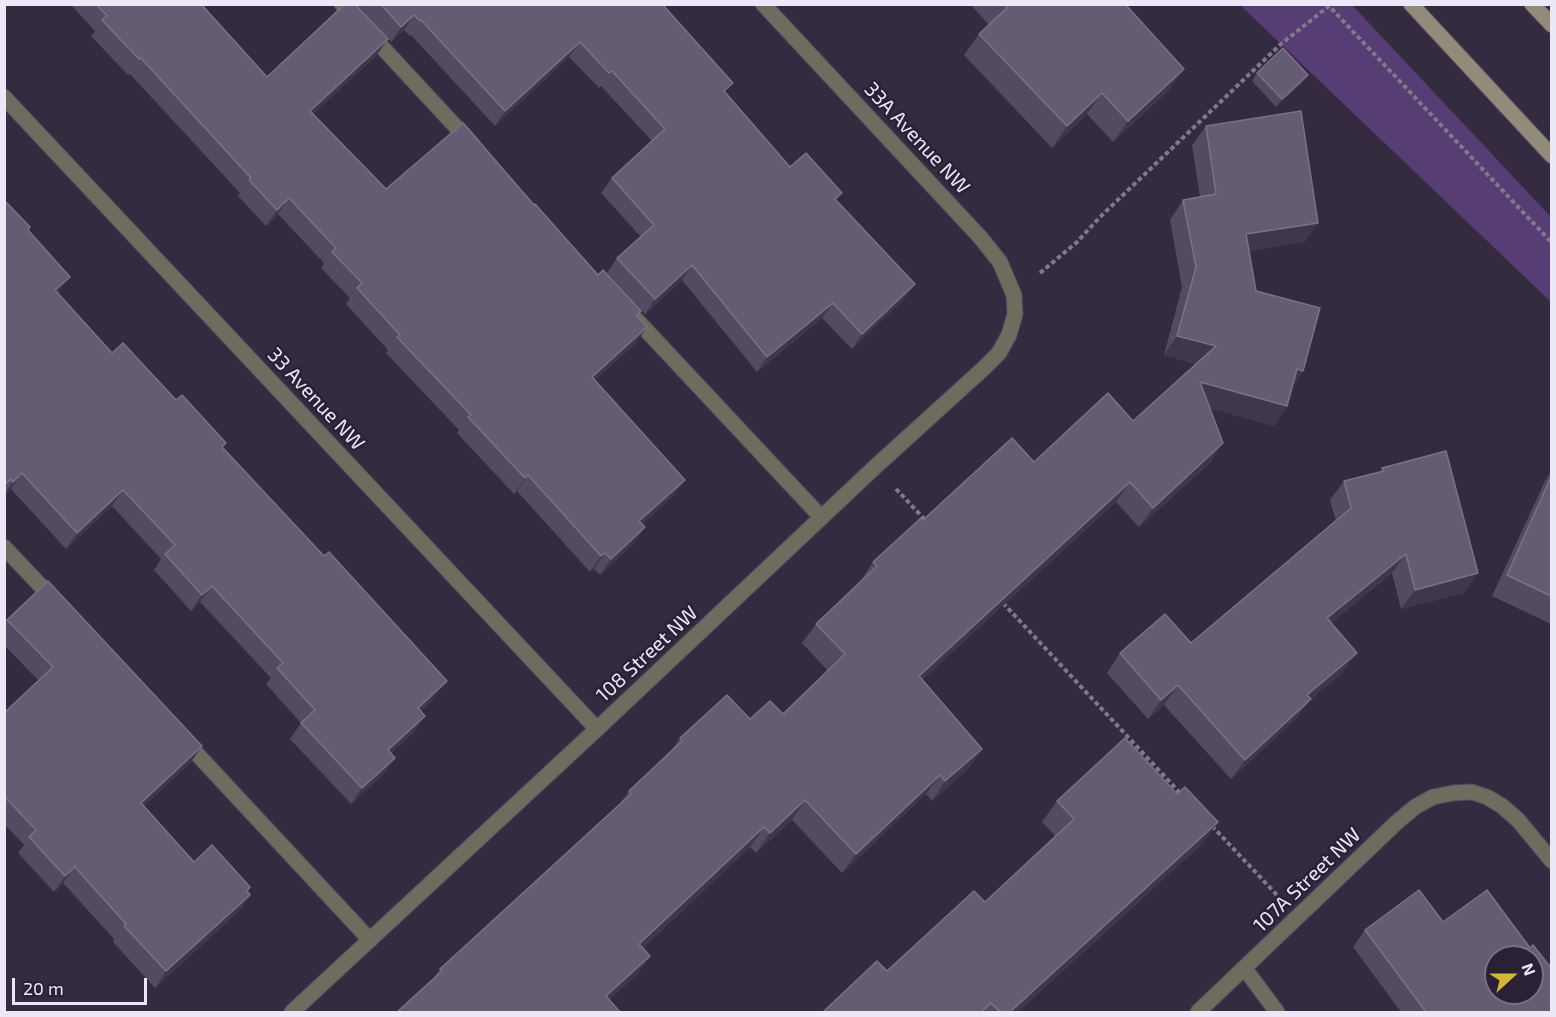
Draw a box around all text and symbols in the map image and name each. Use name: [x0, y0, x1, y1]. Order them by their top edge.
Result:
street label: 33A Avenue NW: [859, 77, 975, 199]
street label: 33 Avenue NW: [262, 343, 370, 455]
street label: 108 Street NW: [591, 601, 703, 707]
street label: 107A Street NW: [1248, 823, 1366, 937]
north arrow: [1484, 945, 1544, 1005]
text: N: [1518, 960, 1540, 978]
scale bar: [15, 966, 150, 1004]
text: 20 m: [23, 977, 64, 999]

